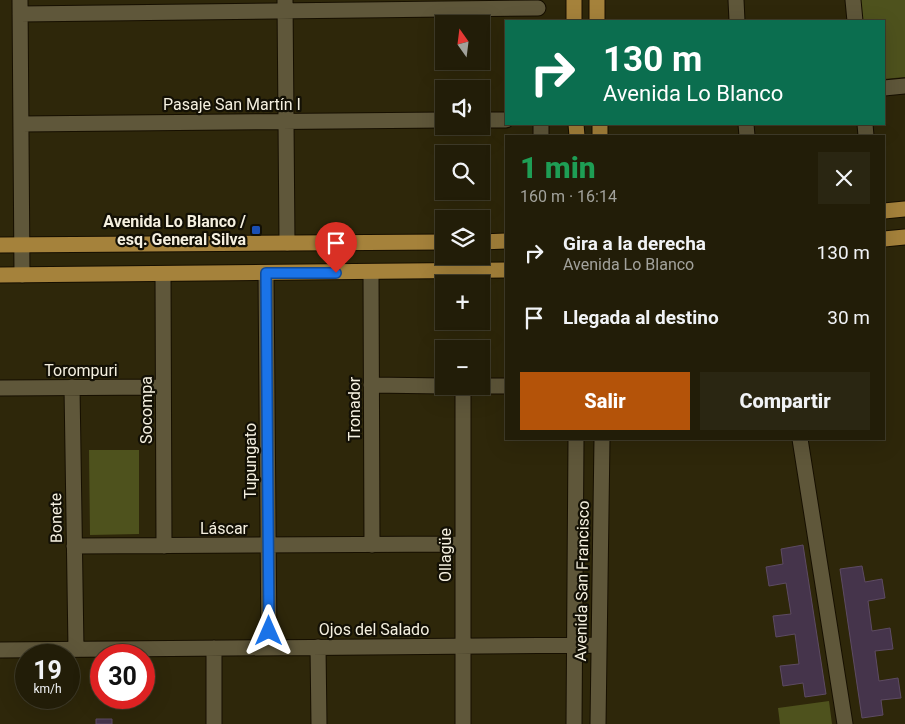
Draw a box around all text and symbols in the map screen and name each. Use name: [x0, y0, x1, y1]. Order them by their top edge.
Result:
north arrow: [435, 15, 490, 70]
map controls: [435, 15, 490, 395]
text: 130 m: [603, 39, 702, 80]
icon: right: [520, 40, 585, 105]
button: sound: [435, 80, 490, 135]
text: Avenida Lo Blanco: [603, 81, 783, 106]
street label: Pasaje San Martín I: [163, 95, 301, 114]
button: search: [435, 145, 490, 200]
text: 1 min: [520, 150, 596, 185]
button: close: [818, 152, 870, 204]
text: 160 m · 16:14: [520, 187, 617, 206]
button: layers: [435, 210, 490, 265]
place label: Avenida Lo Blanco / esq. General Silva: [103, 212, 246, 249]
pin: [315, 222, 357, 273]
marker: Avenida Lo Blanco / esq. General Silva: [250, 224, 262, 236]
icon: arrive: [322, 229, 350, 257]
text: Gira a la derecha: [563, 232, 706, 255]
icon: right: [520, 239, 548, 267]
text: 130 m: [817, 241, 870, 264]
text: Avenida Lo Blanco: [563, 255, 694, 274]
button: +: [435, 275, 490, 330]
icon: arrive: [520, 304, 548, 332]
text: Llegada al destino: [563, 306, 719, 329]
text: 30 m: [827, 306, 870, 329]
button: −: [435, 340, 490, 395]
street label: Torompuri: [44, 361, 118, 380]
button: Salir: [520, 372, 690, 430]
button: Compartir: [700, 372, 870, 430]
street label: Socompa: [137, 376, 156, 444]
street label: Tronador: [345, 376, 364, 441]
street label: Tupungato: [241, 423, 260, 499]
street label: Bonete: [46, 493, 66, 543]
street label: Avenida San Francisco: [571, 500, 593, 662]
street label: Láscar: [200, 519, 249, 538]
street label: Ollagüe: [436, 528, 455, 582]
position arrow: [242, 604, 294, 656]
street label: Ojos del Salado: [319, 620, 429, 639]
speed limit sign: 30: [90, 644, 155, 709]
text: 19: [33, 656, 62, 685]
text: km/h: [33, 682, 62, 696]

